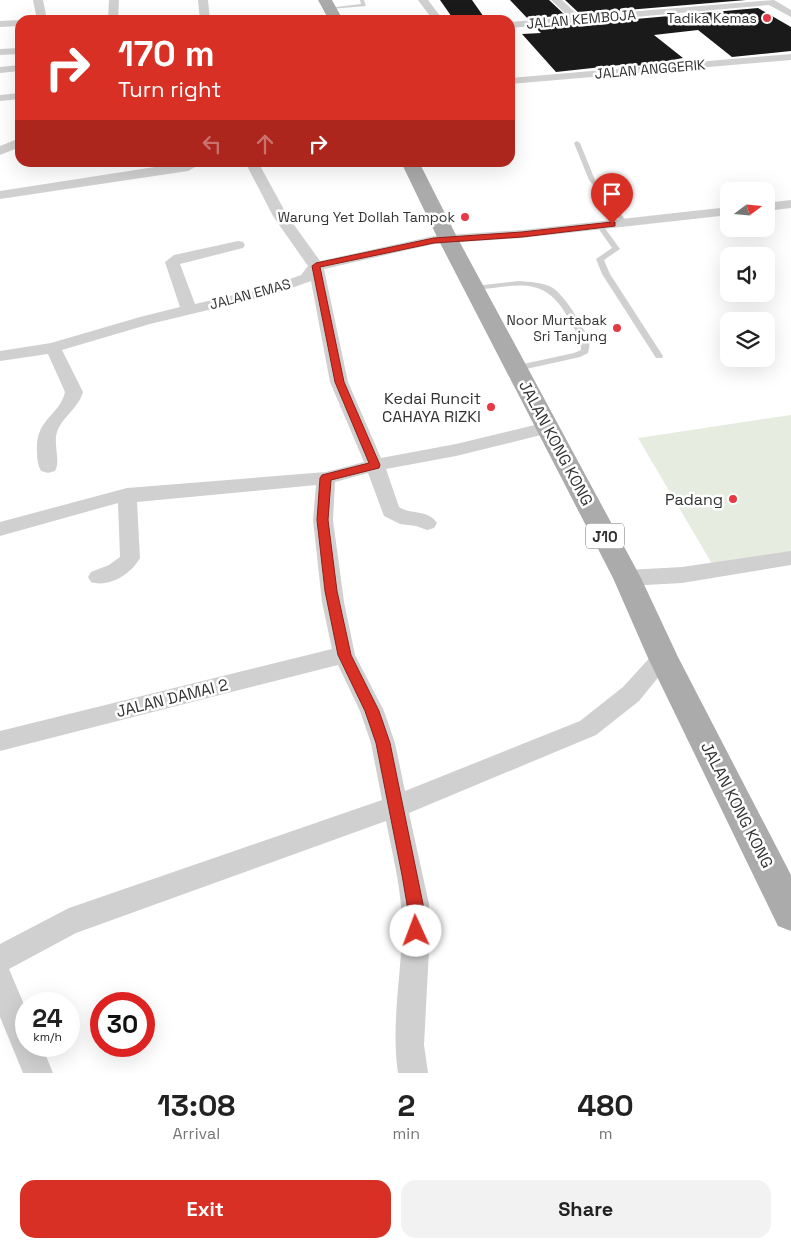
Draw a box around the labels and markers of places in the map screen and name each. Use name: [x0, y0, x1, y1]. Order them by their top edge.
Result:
place label: Tadika Kemas: [667, 9, 757, 27]
marker: Tadika Kemas: [761, 12, 773, 24]
pin: [591, 173, 633, 224]
place label: Warung Yet Dollah Tampok: [278, 208, 455, 226]
marker: Warung Yet Dollah Tampok: [459, 211, 471, 223]
place label: Noor Murtabak Sri Tanjung: [507, 311, 607, 345]
marker: Noor Murtabak Sri Tanjung: [611, 322, 623, 334]
place label: Kedai Runcit CAHAYA RIZKI: [382, 388, 481, 427]
marker: Kedai Runcit CAHAYA RIZKI: [485, 401, 497, 413]
place label: Padang: [665, 489, 723, 510]
marker: Padang: [727, 493, 739, 505]

